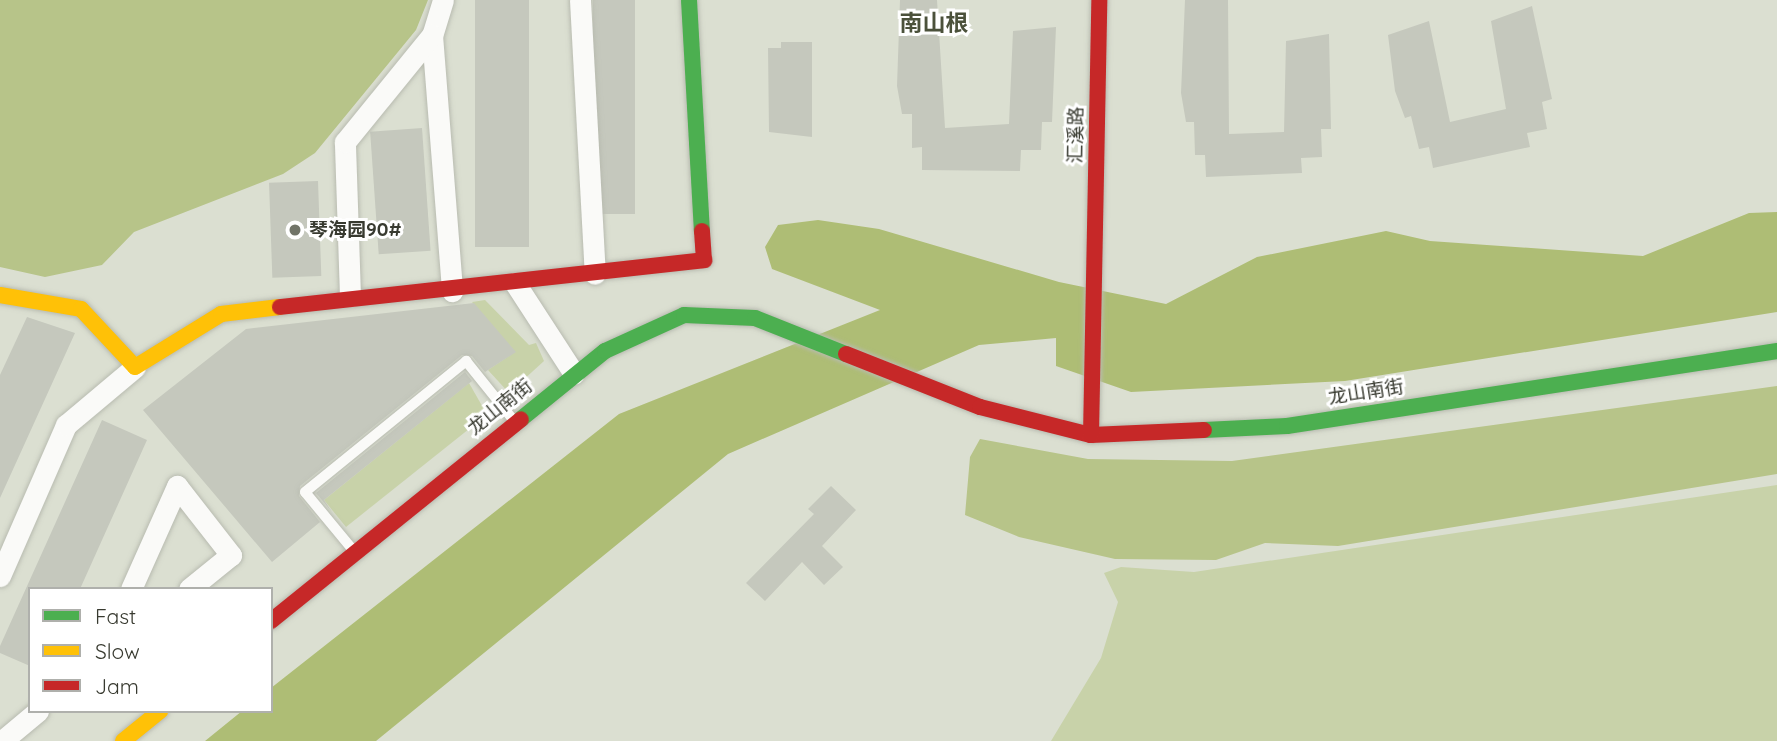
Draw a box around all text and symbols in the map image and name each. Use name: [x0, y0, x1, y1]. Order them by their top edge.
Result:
district label: 南山根: [900, 9, 968, 37]
street label: 汇溪路: [1064, 106, 1088, 164]
place label: 琴海园90#: [309, 219, 402, 241]
marker: 琴海园90#: [287, 222, 303, 238]
street label: 龙山南街: [463, 374, 537, 440]
street label: 龙山南街: [1327, 375, 1405, 409]
legend: [28, 587, 273, 713]
text: Fast: [95, 603, 136, 629]
text: Slow: [95, 638, 140, 664]
text: Jam: [95, 673, 139, 699]

